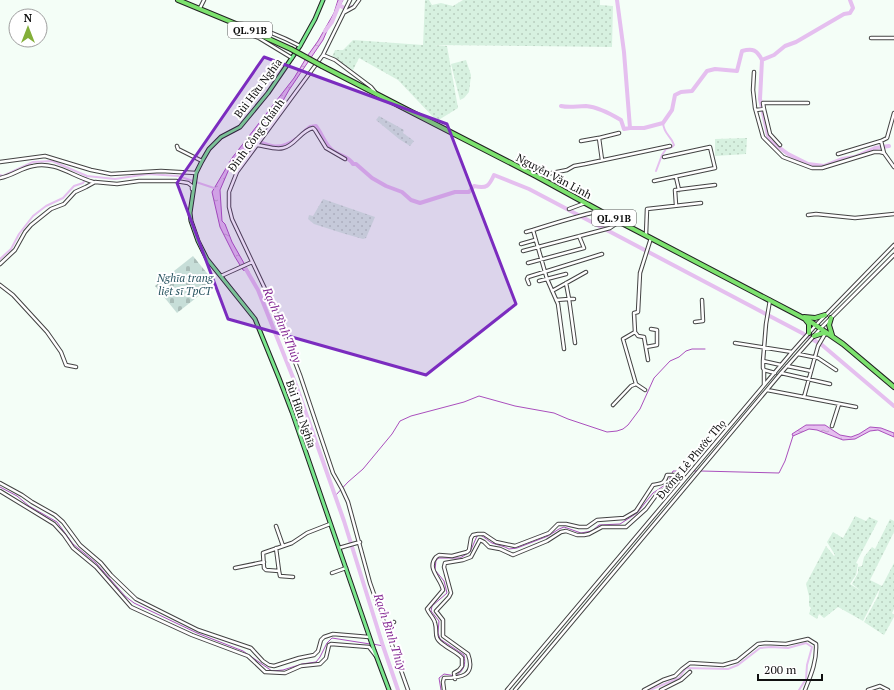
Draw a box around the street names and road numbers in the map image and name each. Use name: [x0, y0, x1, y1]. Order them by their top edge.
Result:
road number: QL.91B: [228, 22, 272, 38]
street label: Bùi Hữu Nghĩa: [231, 55, 285, 121]
street label: Đinh Công Chánh: [225, 95, 287, 174]
street label: Nguyễn Văn Linh: [514, 150, 595, 202]
road number: QL.91B: [592, 210, 636, 226]
street label: Bùi Hữu Nghĩa: [283, 378, 319, 450]
street label: Đường Lê Phước Thọ: [653, 416, 729, 502]

